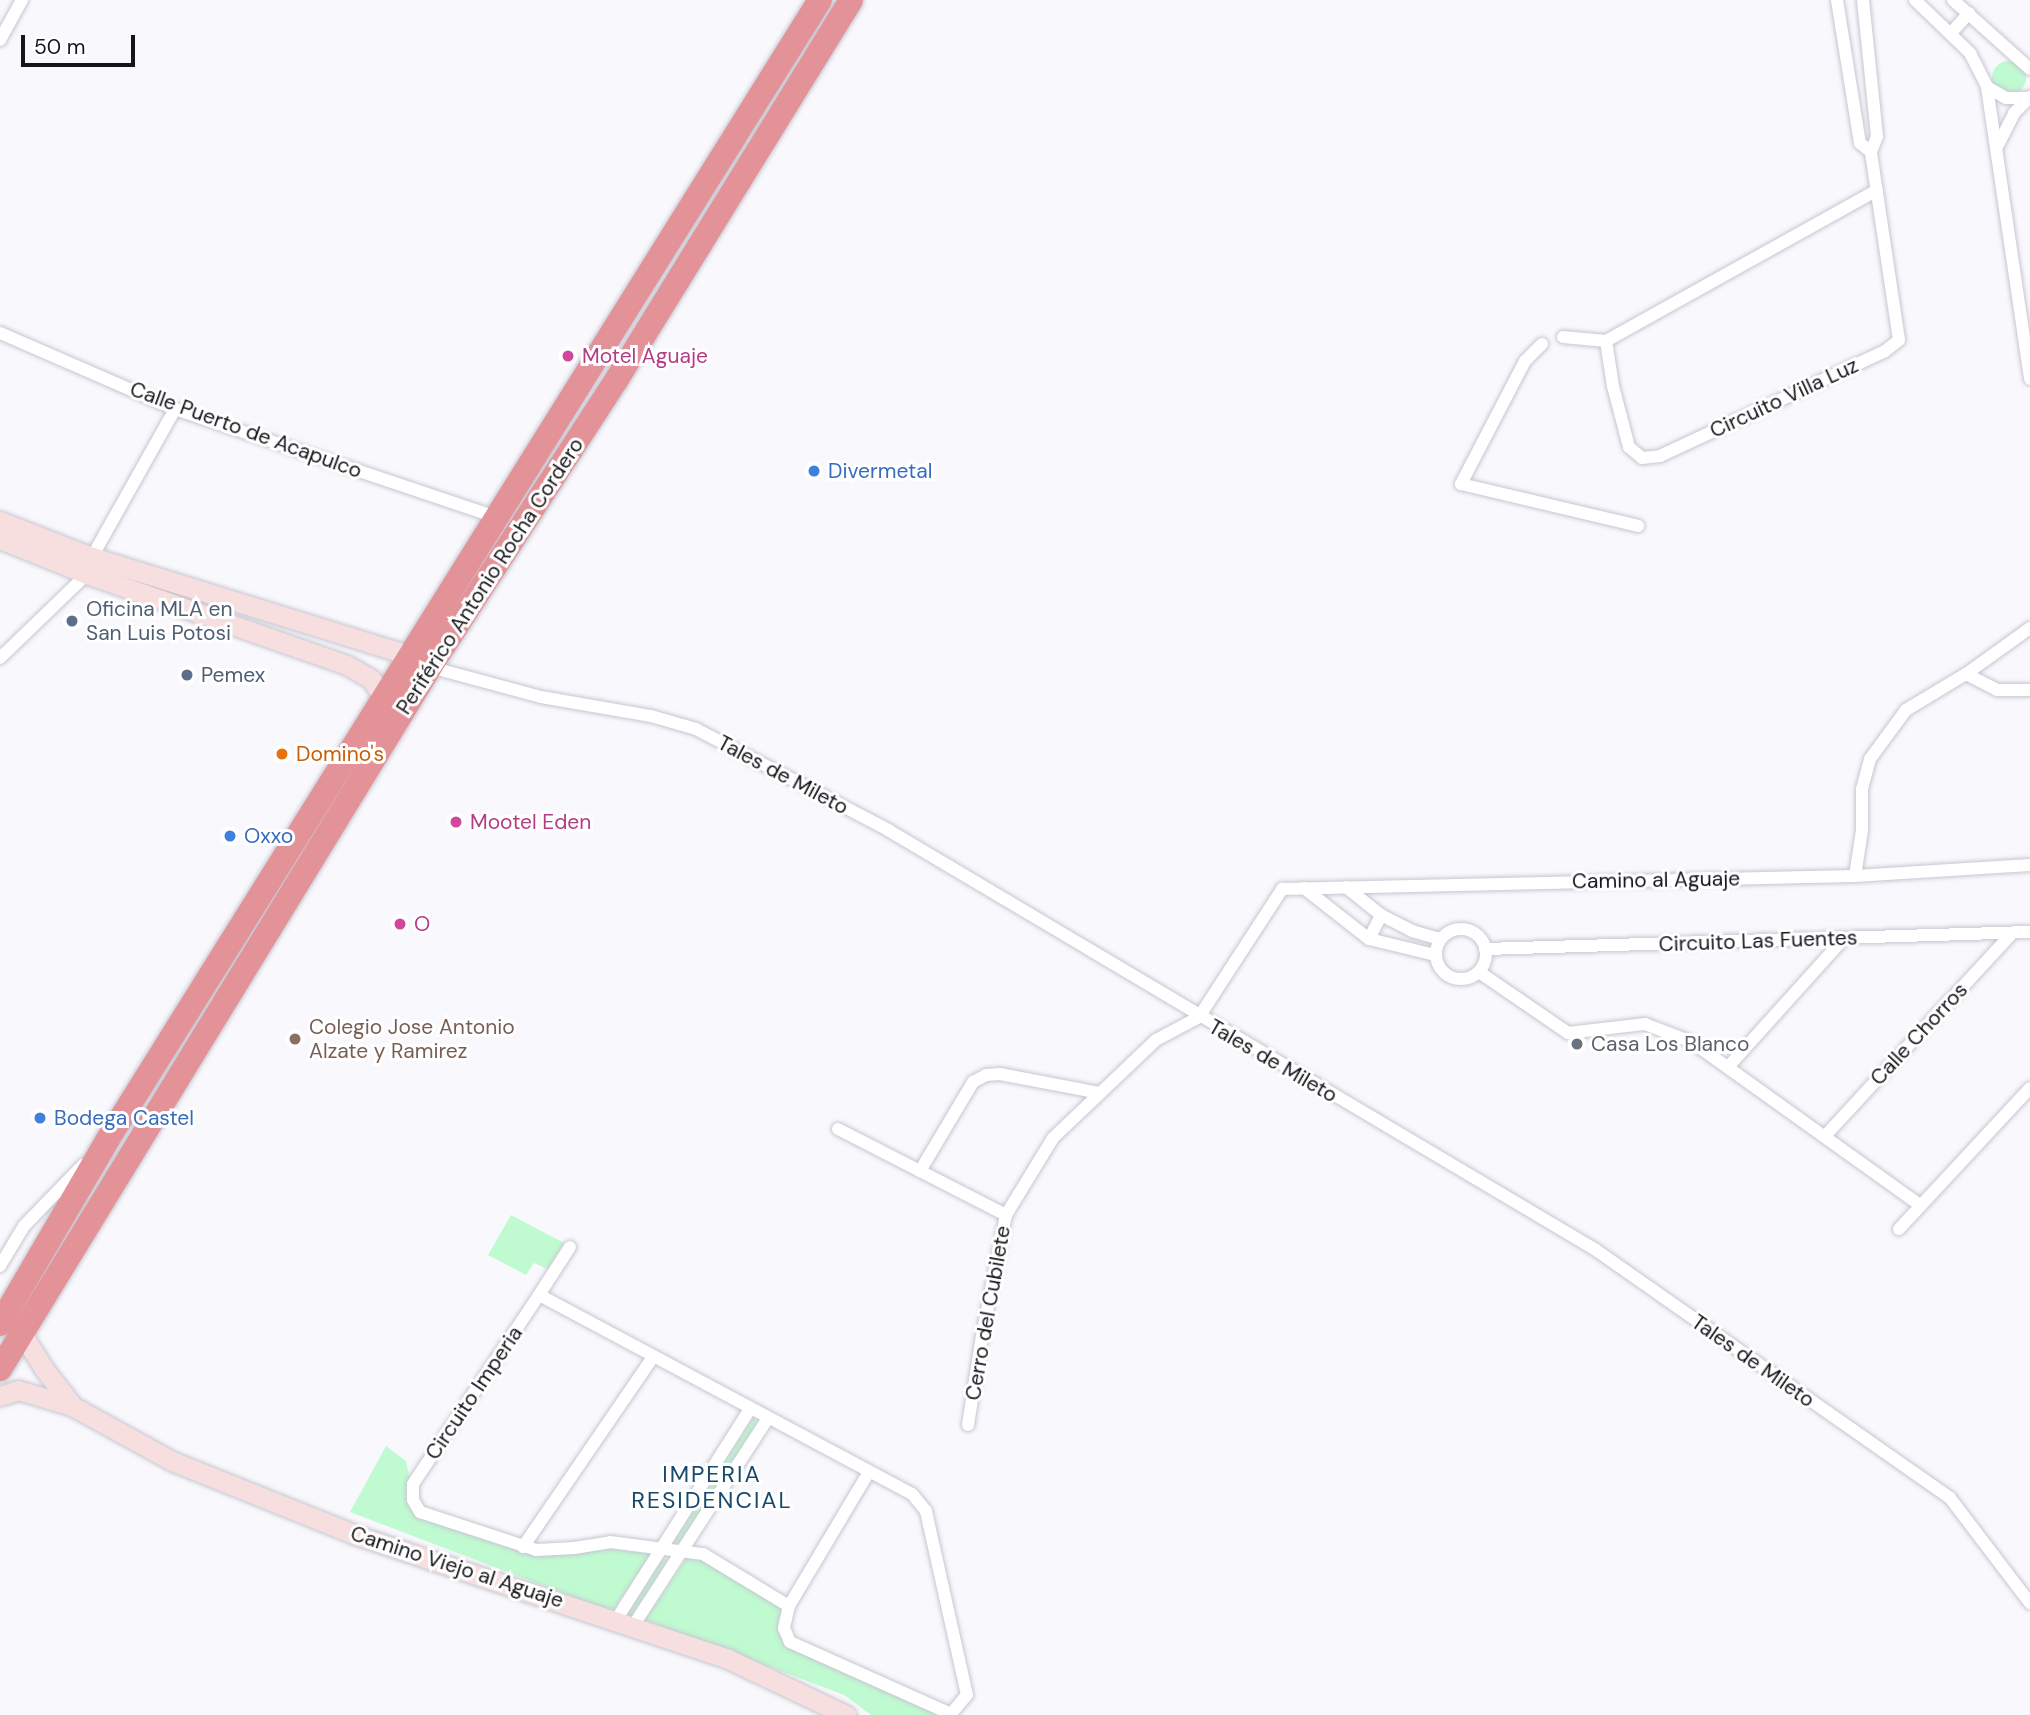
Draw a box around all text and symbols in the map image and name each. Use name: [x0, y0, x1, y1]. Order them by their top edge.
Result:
scale bar: [24, 21, 138, 65]
text: 50 m: [34, 33, 85, 61]
place label: Motel Aguaje: [582, 343, 708, 369]
marker: Motel Aguaje: [560, 348, 576, 364]
street label: Circuito Villa Luz: [1706, 353, 1862, 443]
street label: Calle Puerto de Acapulco: [127, 376, 365, 484]
street label: Periférico Antonio Rocha Cordero: [391, 433, 589, 719]
place label: Divermetal: [828, 458, 932, 484]
marker: Divermetal: [806, 463, 822, 479]
place label: Oficina MLA en San Luis Potosi: [86, 596, 232, 646]
marker: Oficina MLA en San Luis Potosi: [64, 613, 80, 629]
place label: Pemex: [201, 662, 265, 688]
marker: Pemex: [179, 667, 195, 683]
street label: Tales de Mileto: [713, 730, 853, 820]
place label: Domino's: [296, 741, 384, 767]
marker: Domino's: [274, 746, 290, 762]
place label: Mootel Eden: [470, 809, 591, 835]
marker: Mootel Eden: [448, 814, 464, 830]
place label: Oxxo: [244, 823, 293, 849]
marker: Oxxo: [222, 828, 238, 844]
street label: Camino al Aguaje: [1572, 866, 1740, 894]
place label: O: [414, 911, 430, 937]
marker: O: [392, 916, 408, 932]
street label: Circuito Las Fuentes: [1658, 925, 1858, 957]
street label: Calle Chorros: [1865, 977, 1973, 1091]
place label: Colegio Jose Antonio Alzate y Ramirez: [309, 1014, 515, 1064]
street label: Tales de Mileto: [1204, 1014, 1342, 1108]
marker: Colegio Jose Antonio Alzate y Ramirez: [287, 1031, 303, 1047]
place label: Casa Los Blanco: [1591, 1031, 1750, 1057]
marker: Casa Los Blanco: [1569, 1036, 1585, 1052]
place label: Bodega Castel: [54, 1105, 194, 1131]
marker: Bodega Castel: [32, 1110, 48, 1126]
street label: Cerro del Cubilete: [960, 1224, 1016, 1402]
street label: Tales de Mileto: [1687, 1309, 1819, 1413]
street label: Circuito Imperia: [420, 1322, 528, 1464]
district label: IMPERIA RESIDENCIAL: [633, 1460, 791, 1514]
street label: Camino Viejo al Aguaje: [347, 1521, 567, 1613]

